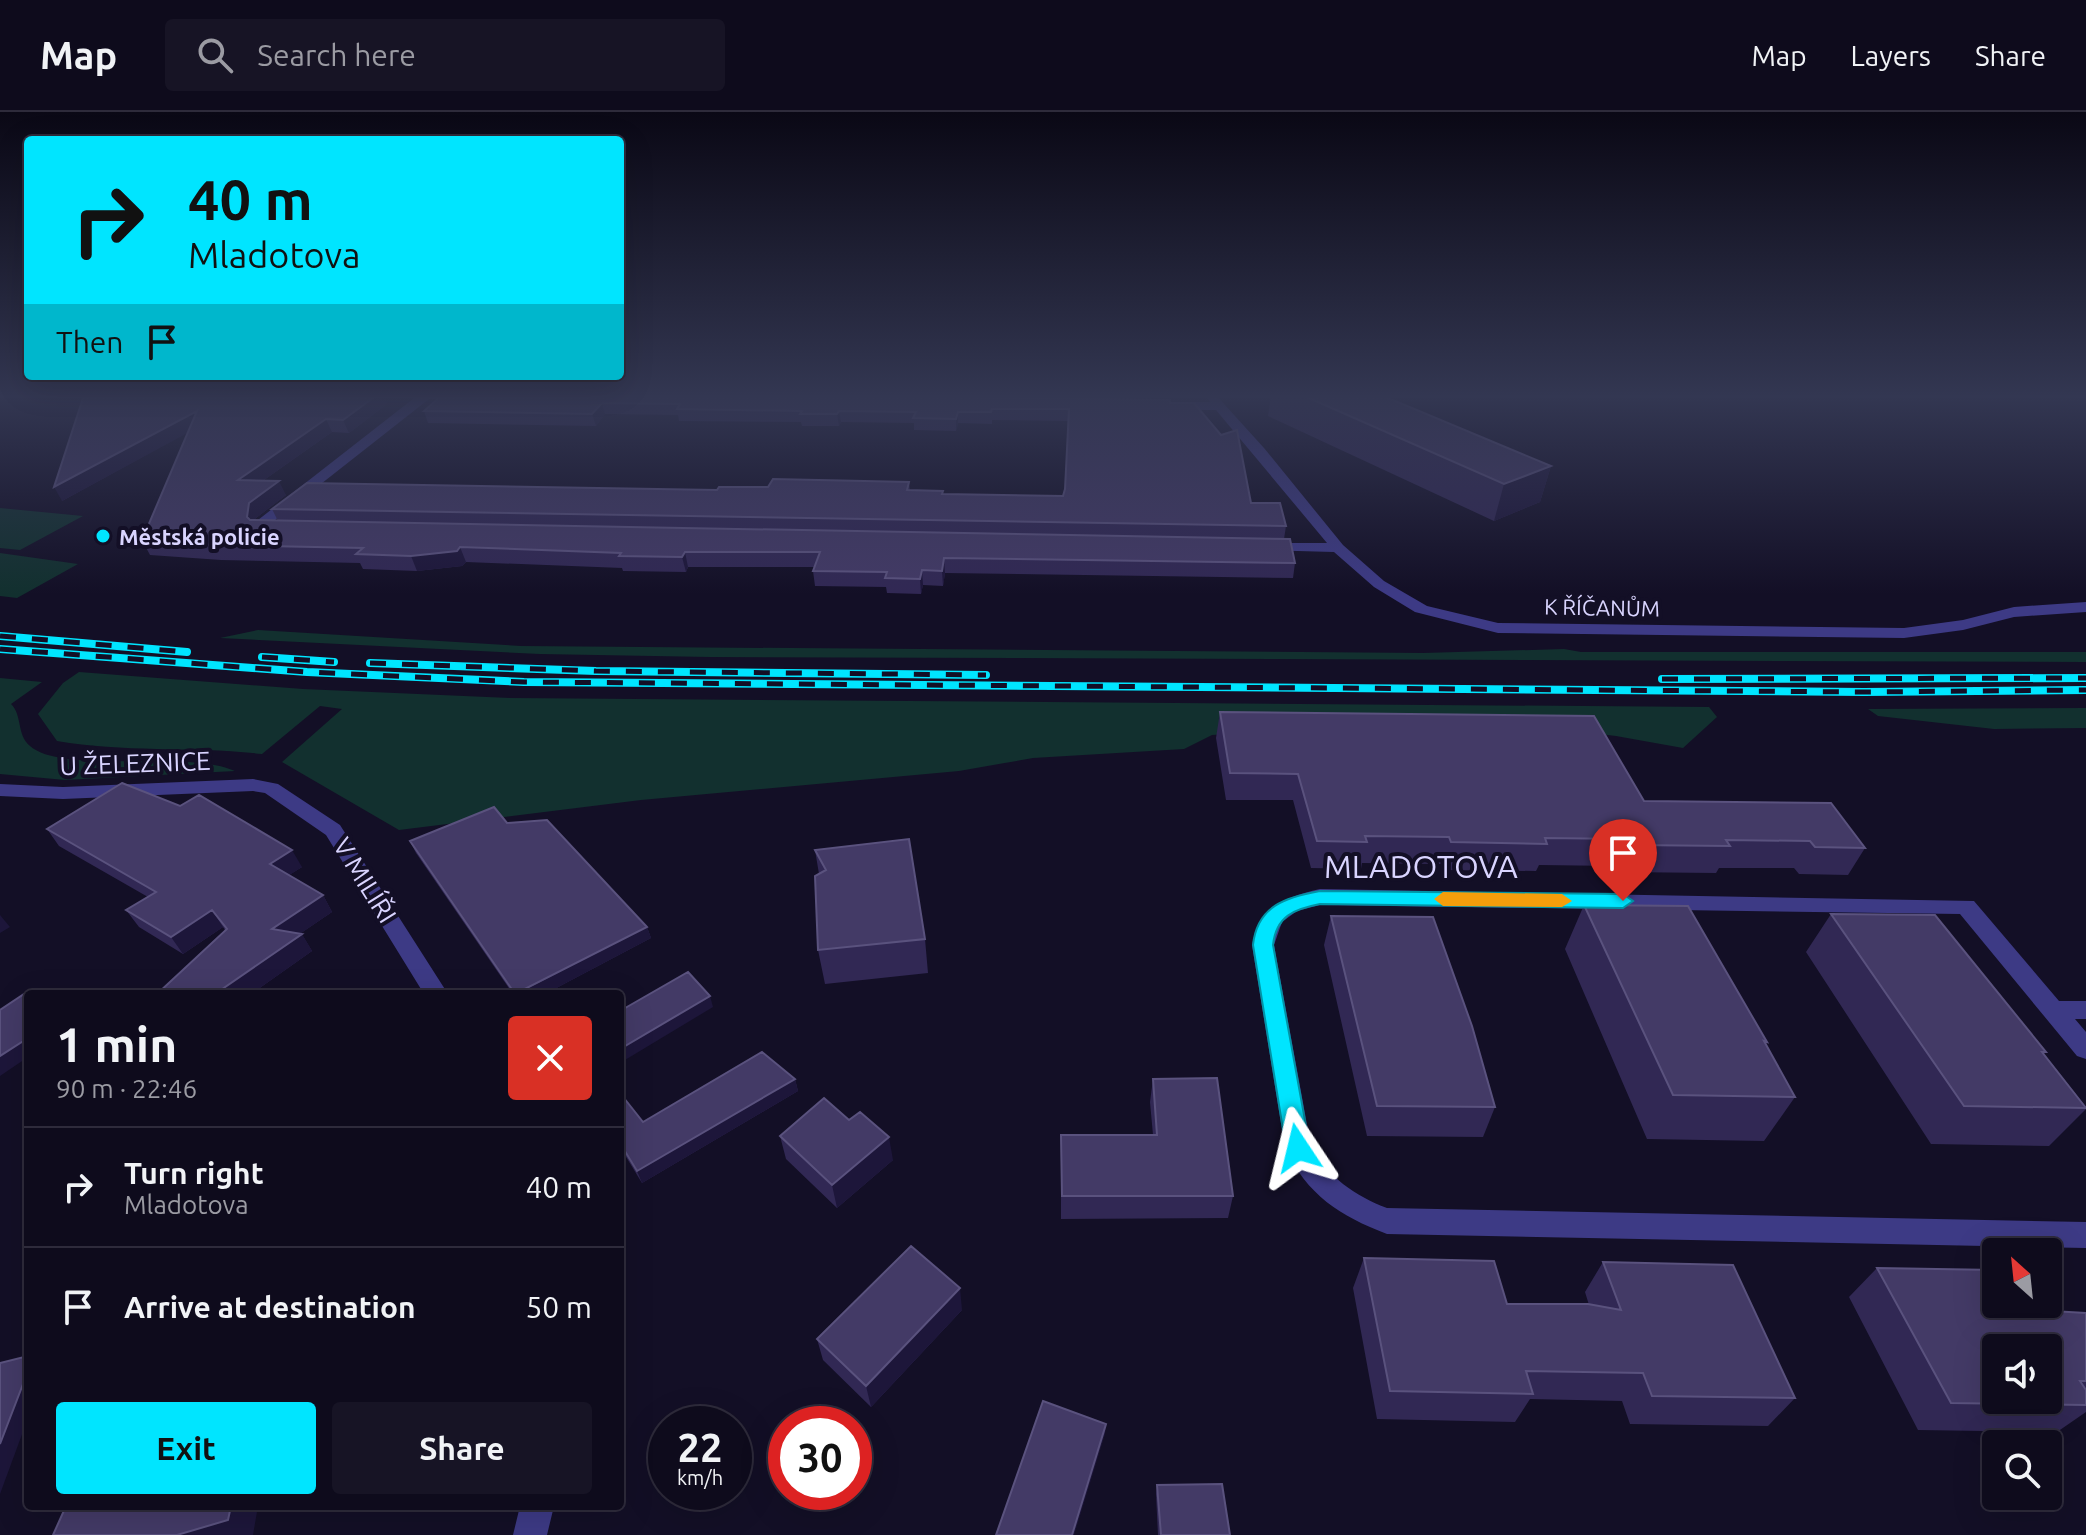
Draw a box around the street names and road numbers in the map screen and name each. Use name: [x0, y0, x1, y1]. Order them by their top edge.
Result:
street label: K ŘÍČANŮM: [1544, 592, 1660, 621]
street label: U ŽELEZNICE: [59, 745, 211, 780]
street label: V MILÍŘI: [328, 832, 403, 928]
street label: MLADOTOVA: [1324, 848, 1518, 884]

